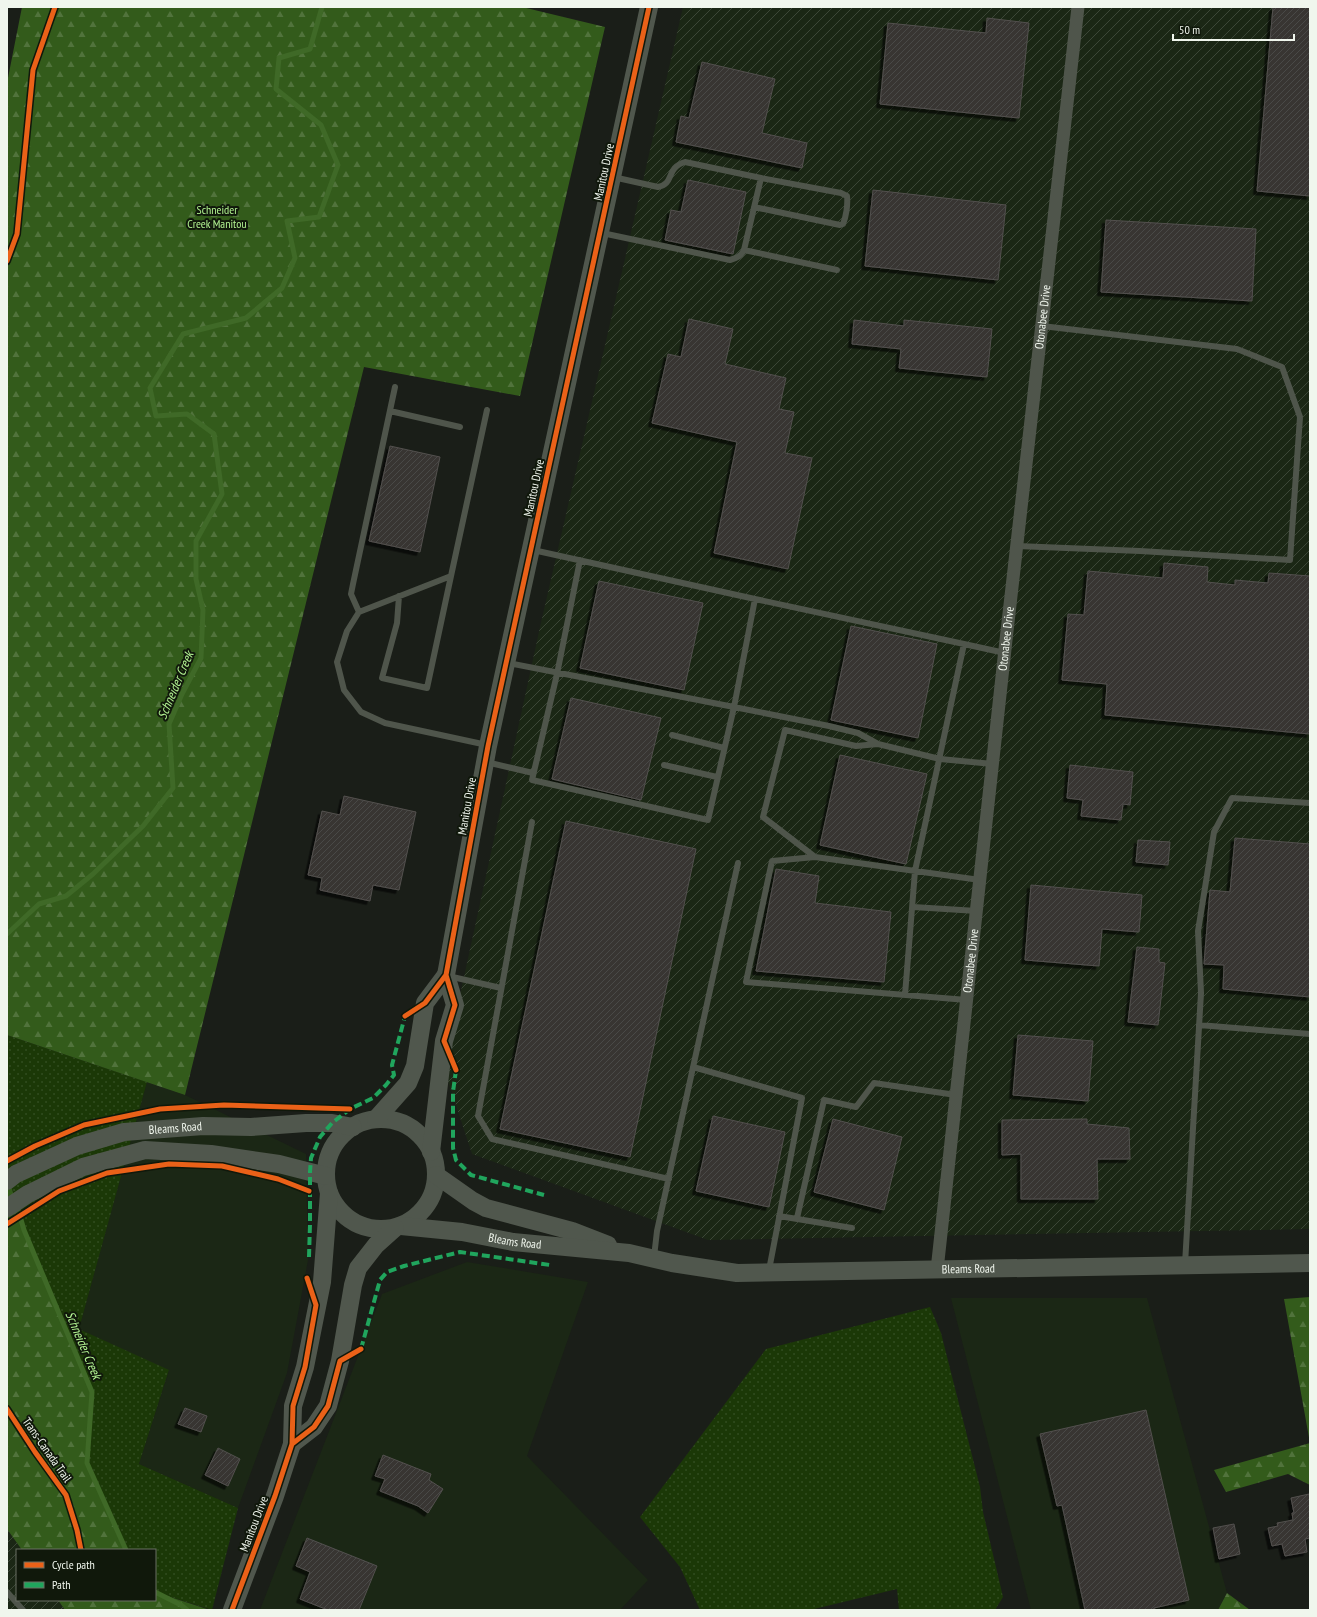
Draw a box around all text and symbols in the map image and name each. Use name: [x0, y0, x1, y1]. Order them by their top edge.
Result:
scale bar: [1173, 16, 1294, 42]
text: 50 m: [1179, 22, 1200, 37]
street label: Manitou Drive: [590, 142, 617, 202]
park label: Schneider Creek Manitou: [187, 202, 247, 231]
street label: Otonabee Drive: [1031, 284, 1053, 350]
street label: Manitou Drive: [520, 458, 547, 518]
street label: Otonabee Drive: [995, 606, 1017, 672]
water label: Schneider Creek: [154, 647, 198, 722]
street label: Manitou Drive: [454, 776, 479, 836]
street label: Otonabee Drive: [959, 928, 981, 994]
street label: Bleams Road: [148, 1118, 202, 1137]
street label: Bleams Road: [487, 1229, 542, 1252]
street label: Bleams Road: [942, 1261, 995, 1276]
water label: Schneider Creek: [62, 1309, 106, 1384]
street label: Trans-Canada Trail: [20, 1414, 75, 1485]
street label: Manitou Drive: [236, 1494, 271, 1554]
legend: [16, 1549, 156, 1601]
text: Cycle path: [52, 1557, 95, 1572]
text: Path: [52, 1577, 70, 1592]

